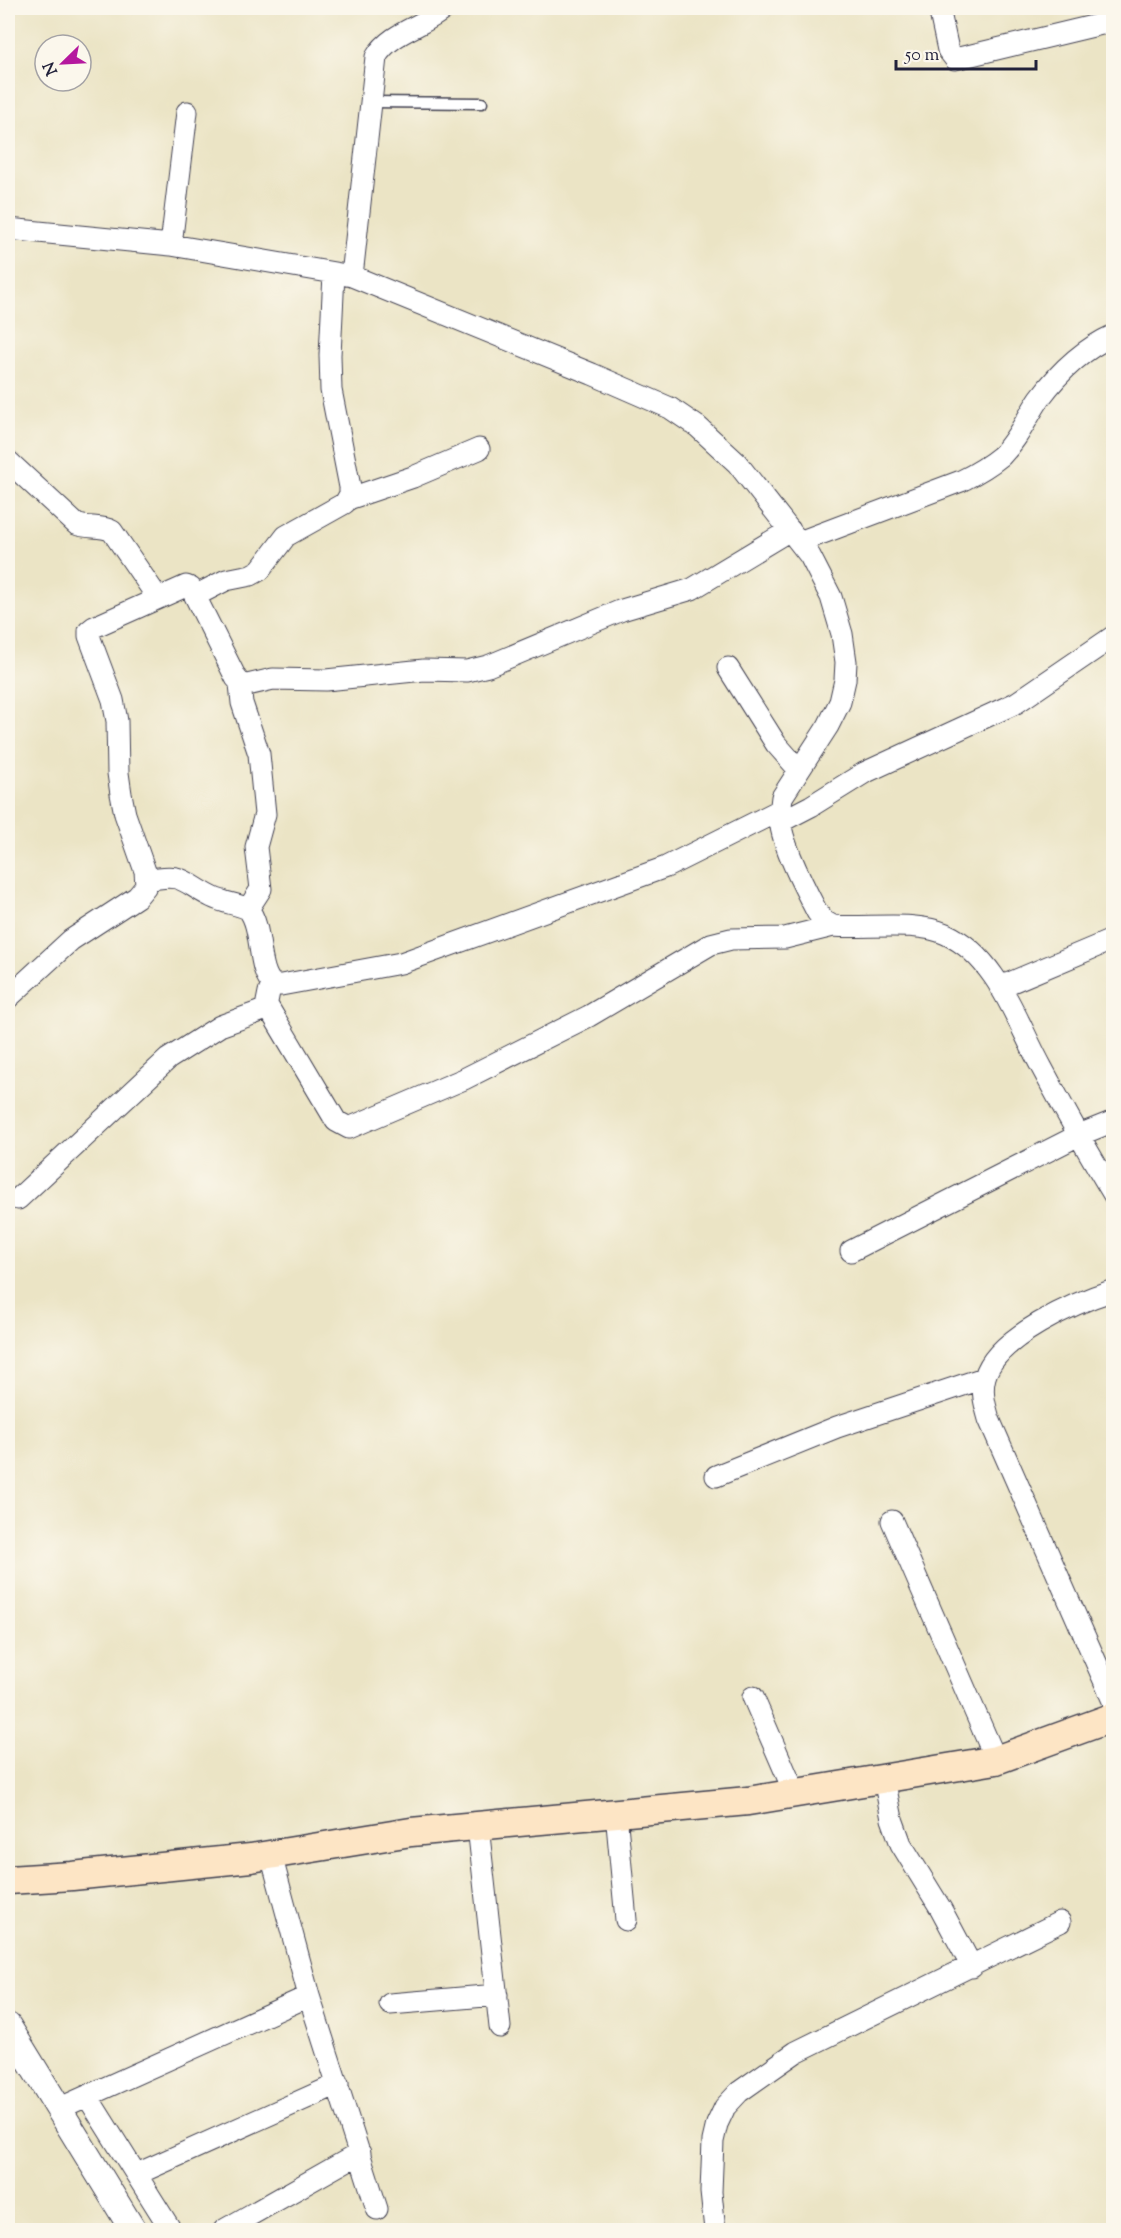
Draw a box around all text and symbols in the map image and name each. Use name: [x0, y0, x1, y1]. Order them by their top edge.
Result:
north arrow: [33, 33, 93, 93]
scale bar: [896, 33, 1036, 71]
text: 50 m: [904, 43, 940, 69]
text: N: [38, 57, 65, 79]

